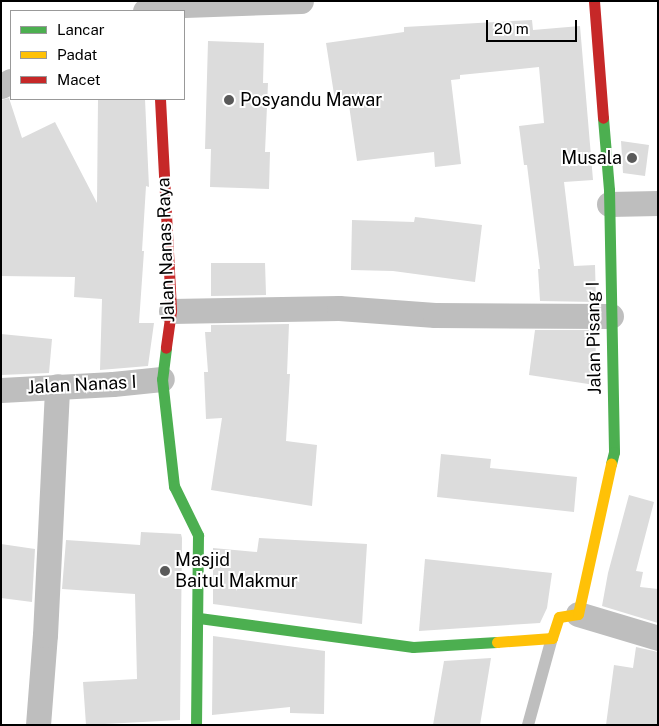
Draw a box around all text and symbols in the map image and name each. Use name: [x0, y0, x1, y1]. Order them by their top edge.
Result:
legend: [10, 10, 185, 100]
scale bar: [489, 10, 580, 42]
text: 20 m: [494, 20, 529, 37]
text: Lancar: [57, 21, 105, 38]
text: Padat: [57, 46, 97, 63]
text: Macet: [57, 71, 101, 88]
place label: Posyandu Mawar: [240, 89, 382, 111]
marker: Posyandu Mawar: [222, 93, 236, 107]
place label: Musala: [561, 147, 622, 169]
marker: Musala: [626, 152, 638, 164]
street label: Jalan Nanas Raya: [153, 177, 179, 323]
street label: Jalan Pisang I: [582, 281, 606, 395]
street label: Jalan Nanas I: [27, 371, 137, 399]
place label: Masjid Baitul Makmur: [175, 550, 298, 592]
marker: Masjid Baitul Makmur: [159, 565, 171, 577]

